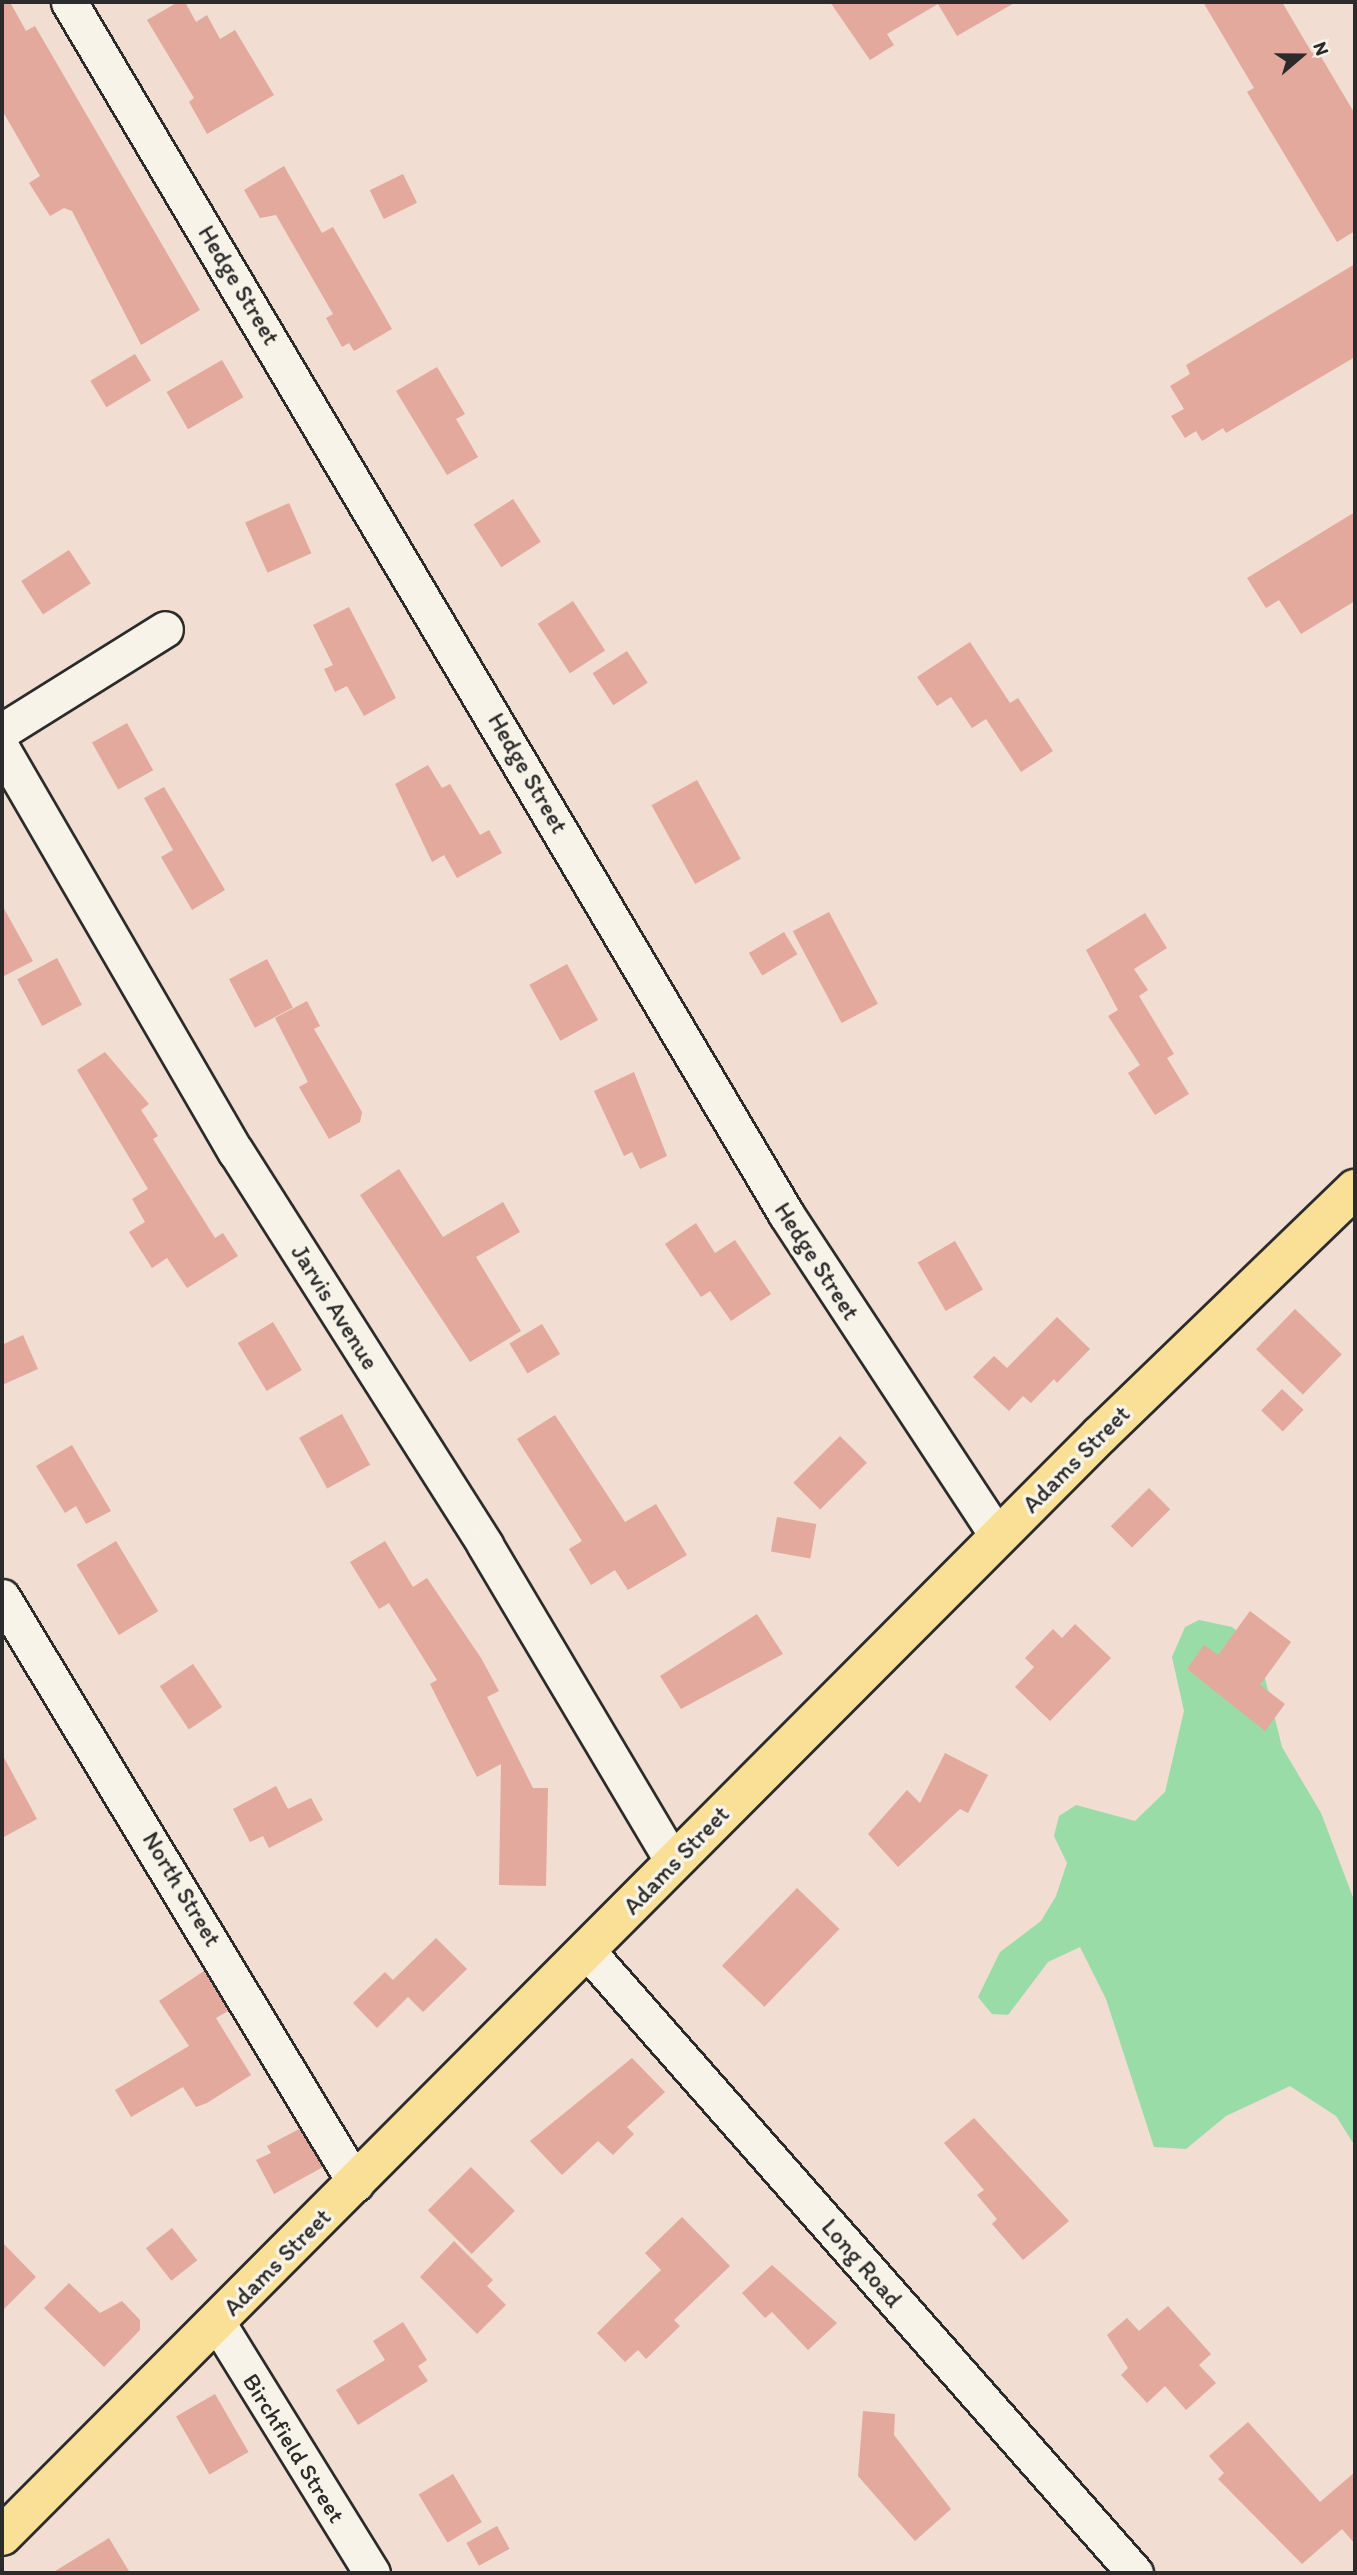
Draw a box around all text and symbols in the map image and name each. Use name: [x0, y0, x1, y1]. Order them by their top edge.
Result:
north arrow: [1266, 21, 1336, 91]
text: N: [1308, 39, 1334, 59]
street label: Hedge Street: [192, 220, 286, 350]
street label: Hedge Street: [482, 708, 574, 838]
street label: Hedge Street: [769, 1197, 865, 1325]
street label: Jarvis Avenue: [285, 1239, 385, 1375]
street label: Adams Street: [1016, 1399, 1136, 1519]
street label: Adams Street: [617, 1800, 735, 1920]
street label: North Street: [137, 1826, 227, 1952]
street label: Adams Street: [217, 2202, 337, 2322]
street label: Long Road: [816, 2213, 908, 2313]
street label: Birchfield Street: [237, 2368, 351, 2528]

